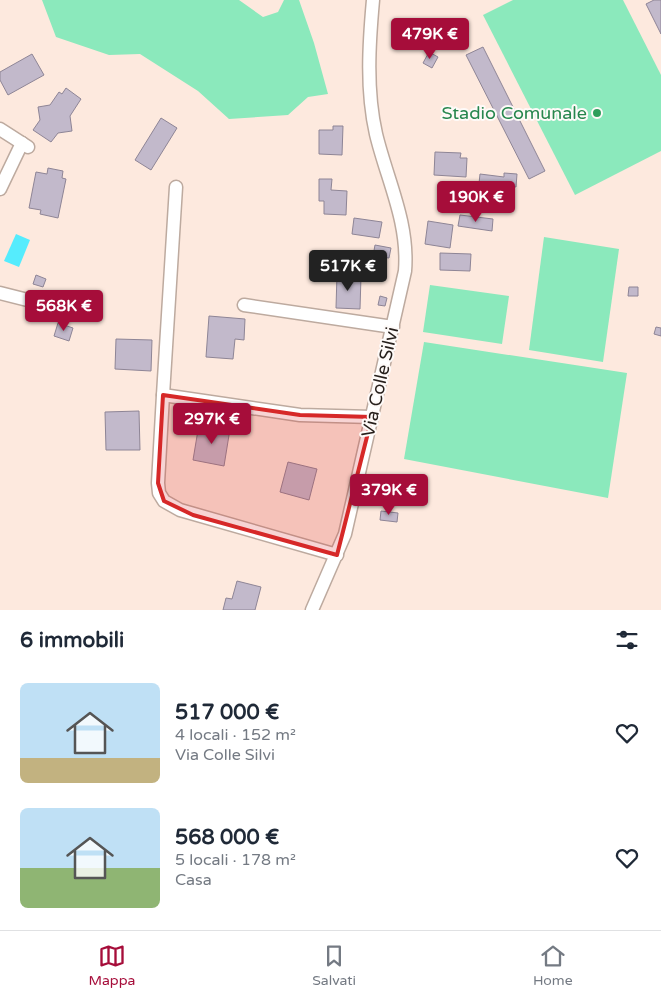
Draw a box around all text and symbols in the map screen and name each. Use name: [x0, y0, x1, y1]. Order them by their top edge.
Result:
pin: 479K €: [389, 18, 471, 60]
text: 479K €: [402, 24, 458, 44]
place label: Stadio Comunale: [442, 102, 587, 124]
marker: Stadio Comunale: [591, 107, 603, 119]
pin: 190K €: [435, 180, 517, 223]
text: 190K €: [448, 187, 504, 207]
pin: 517K €: [307, 250, 389, 292]
text: 517K €: [320, 256, 376, 276]
pin: 568K €: [23, 290, 105, 332]
text: 568K €: [36, 296, 92, 316]
street label: Via Colle Silvi: [357, 325, 403, 439]
pin: 297K €: [171, 402, 253, 445]
text: 297K €: [184, 409, 240, 429]
pin: 379K €: [348, 474, 430, 516]
text: 379K €: [361, 480, 417, 500]
icon: filters: [613, 626, 641, 654]
text: 6 immobili: [20, 628, 124, 653]
text: 517 000 €: [175, 700, 279, 725]
icon: home: [60, 703, 120, 763]
icon: heart: [613, 719, 641, 747]
text: 4 locali · 152 m²: [175, 725, 296, 745]
text: Via Colle Silvi: [175, 745, 275, 765]
text: 568 000 €: [175, 825, 279, 850]
icon: home: [60, 828, 120, 888]
icon: heart: [613, 844, 641, 872]
text: 5 locali · 178 m²: [175, 850, 296, 870]
text: Casa: [175, 870, 212, 890]
tab: Mappa: [88, 942, 135, 989]
tab: Salvati: [312, 942, 356, 989]
tab: Home: [533, 942, 573, 989]

